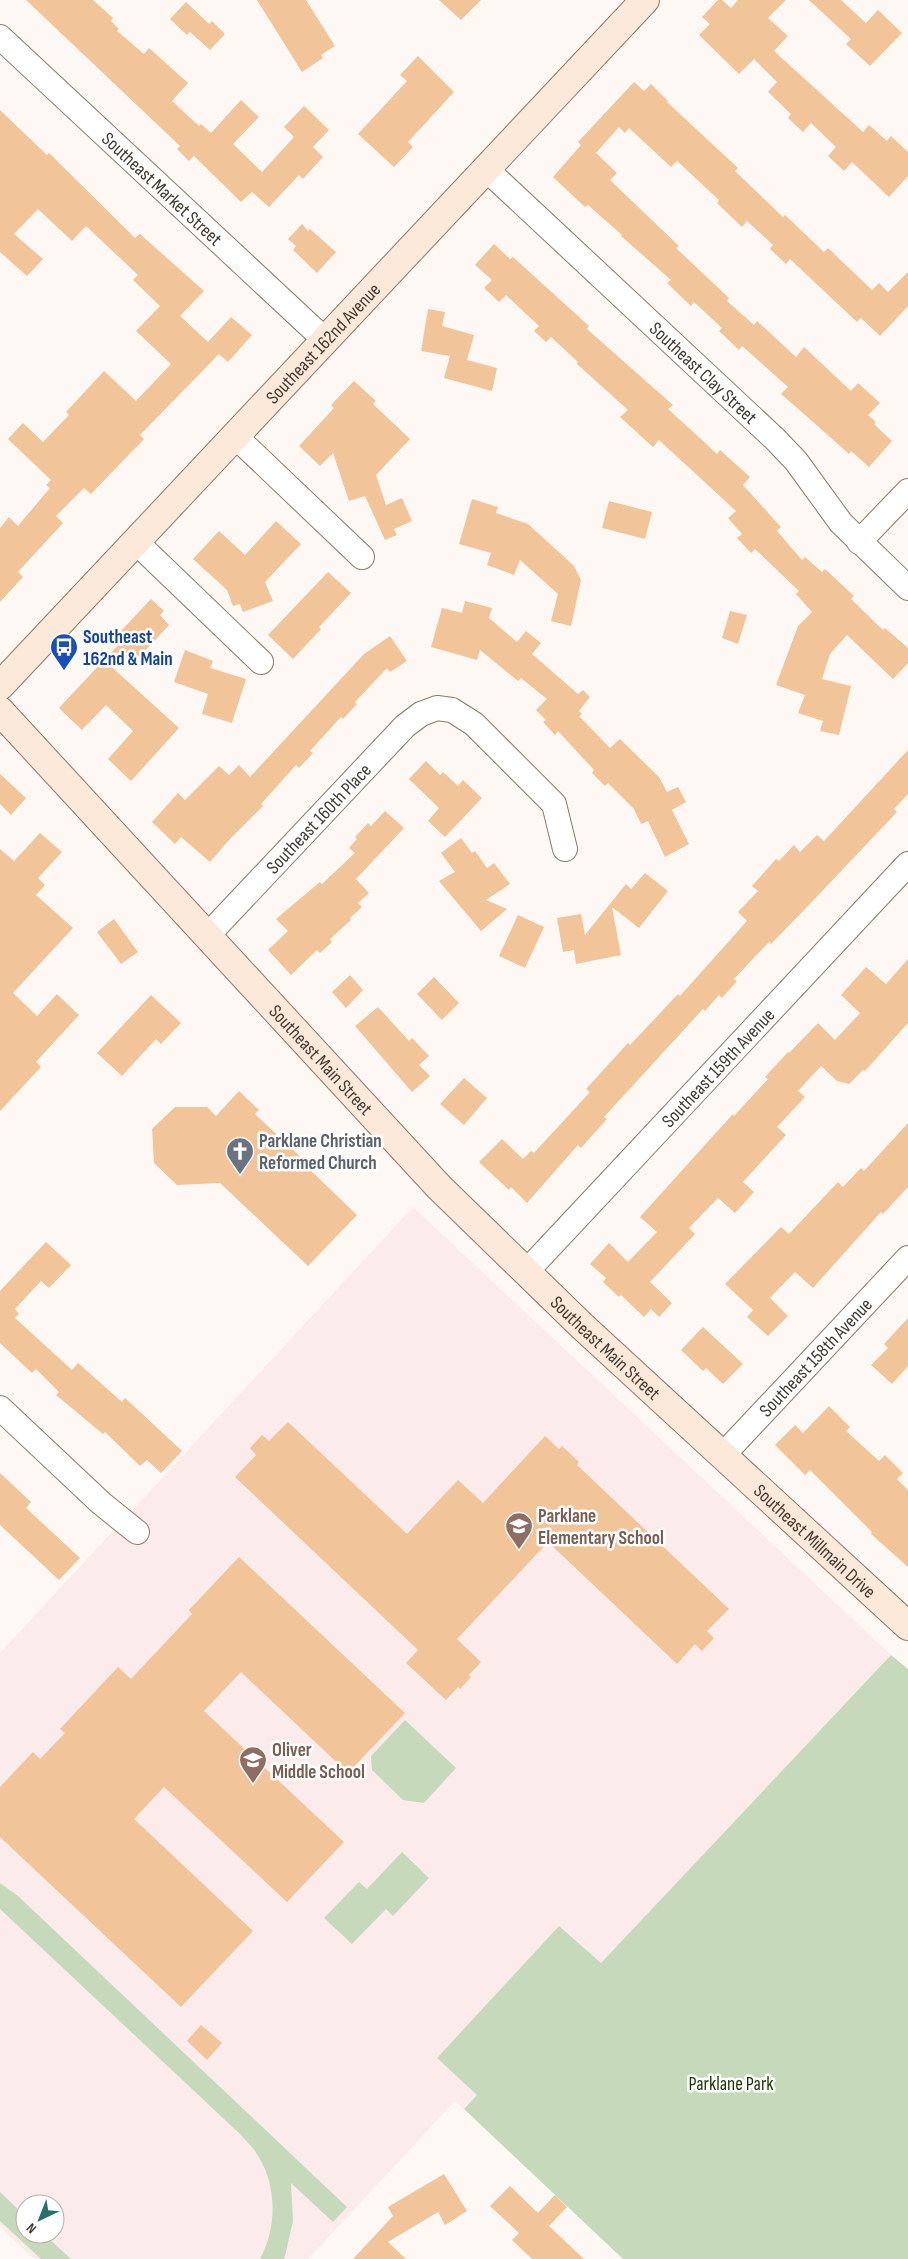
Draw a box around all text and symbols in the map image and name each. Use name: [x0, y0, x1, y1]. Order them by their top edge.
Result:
street label: Southeast Market Street: [96, 128, 226, 251]
street label: Southeast 162nd Avenue: [262, 279, 386, 409]
street label: Southeast Clay Street: [644, 318, 762, 430]
place label: Southeast 162nd & Main: [83, 626, 173, 671]
bus stop icon: Southeast 162nd & Main: [49, 632, 79, 671]
street label: Southeast 160th Place: [262, 759, 377, 879]
street label: Southeast Main Street: [264, 1000, 377, 1121]
street label: Southeast 159th Avenue: [657, 1004, 780, 1133]
place label: Parklane Christian Reformed Church: [259, 1130, 382, 1175]
church icon: Parklane Christian Reformed Church: [225, 1136, 255, 1175]
street label: Southeast Main Street: [545, 1292, 665, 1405]
street label: Southeast 158th Avenue: [755, 1294, 878, 1422]
street label: Southeast Millmain Drive: [748, 1480, 880, 1604]
place label: Parklane Elementary School: [538, 1505, 664, 1550]
school or university icon: Parklane Elementary School: [504, 1511, 534, 1550]
place label: Oliver Middle School: [272, 1739, 365, 1784]
school or university icon: Oliver Middle School: [238, 1745, 268, 1784]
park label: Parklane Park: [688, 2073, 774, 2096]
north arrow: [15, 2194, 65, 2244]
text: N: [23, 2219, 40, 2237]

